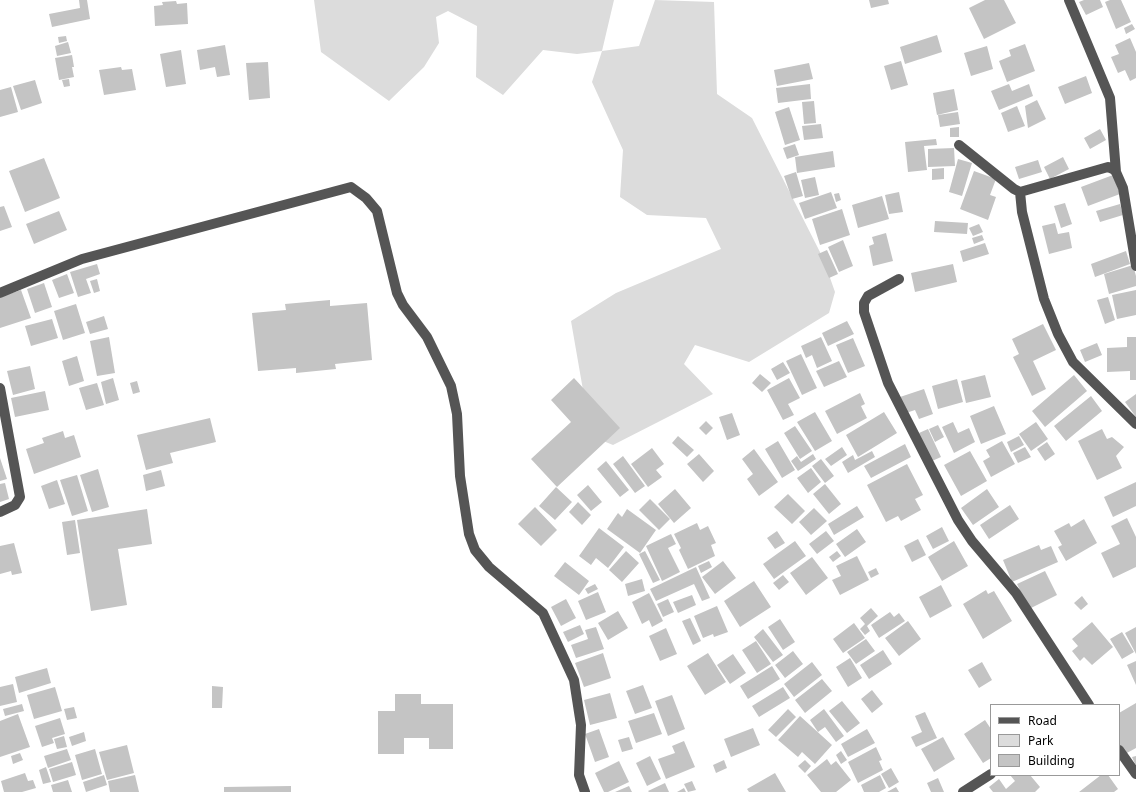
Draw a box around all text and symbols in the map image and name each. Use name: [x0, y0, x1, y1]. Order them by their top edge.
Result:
legend: [990, 704, 1120, 776]
text: Road: [1028, 712, 1057, 729]
text: Park: [1028, 732, 1053, 749]
text: Building: [1028, 752, 1075, 769]

